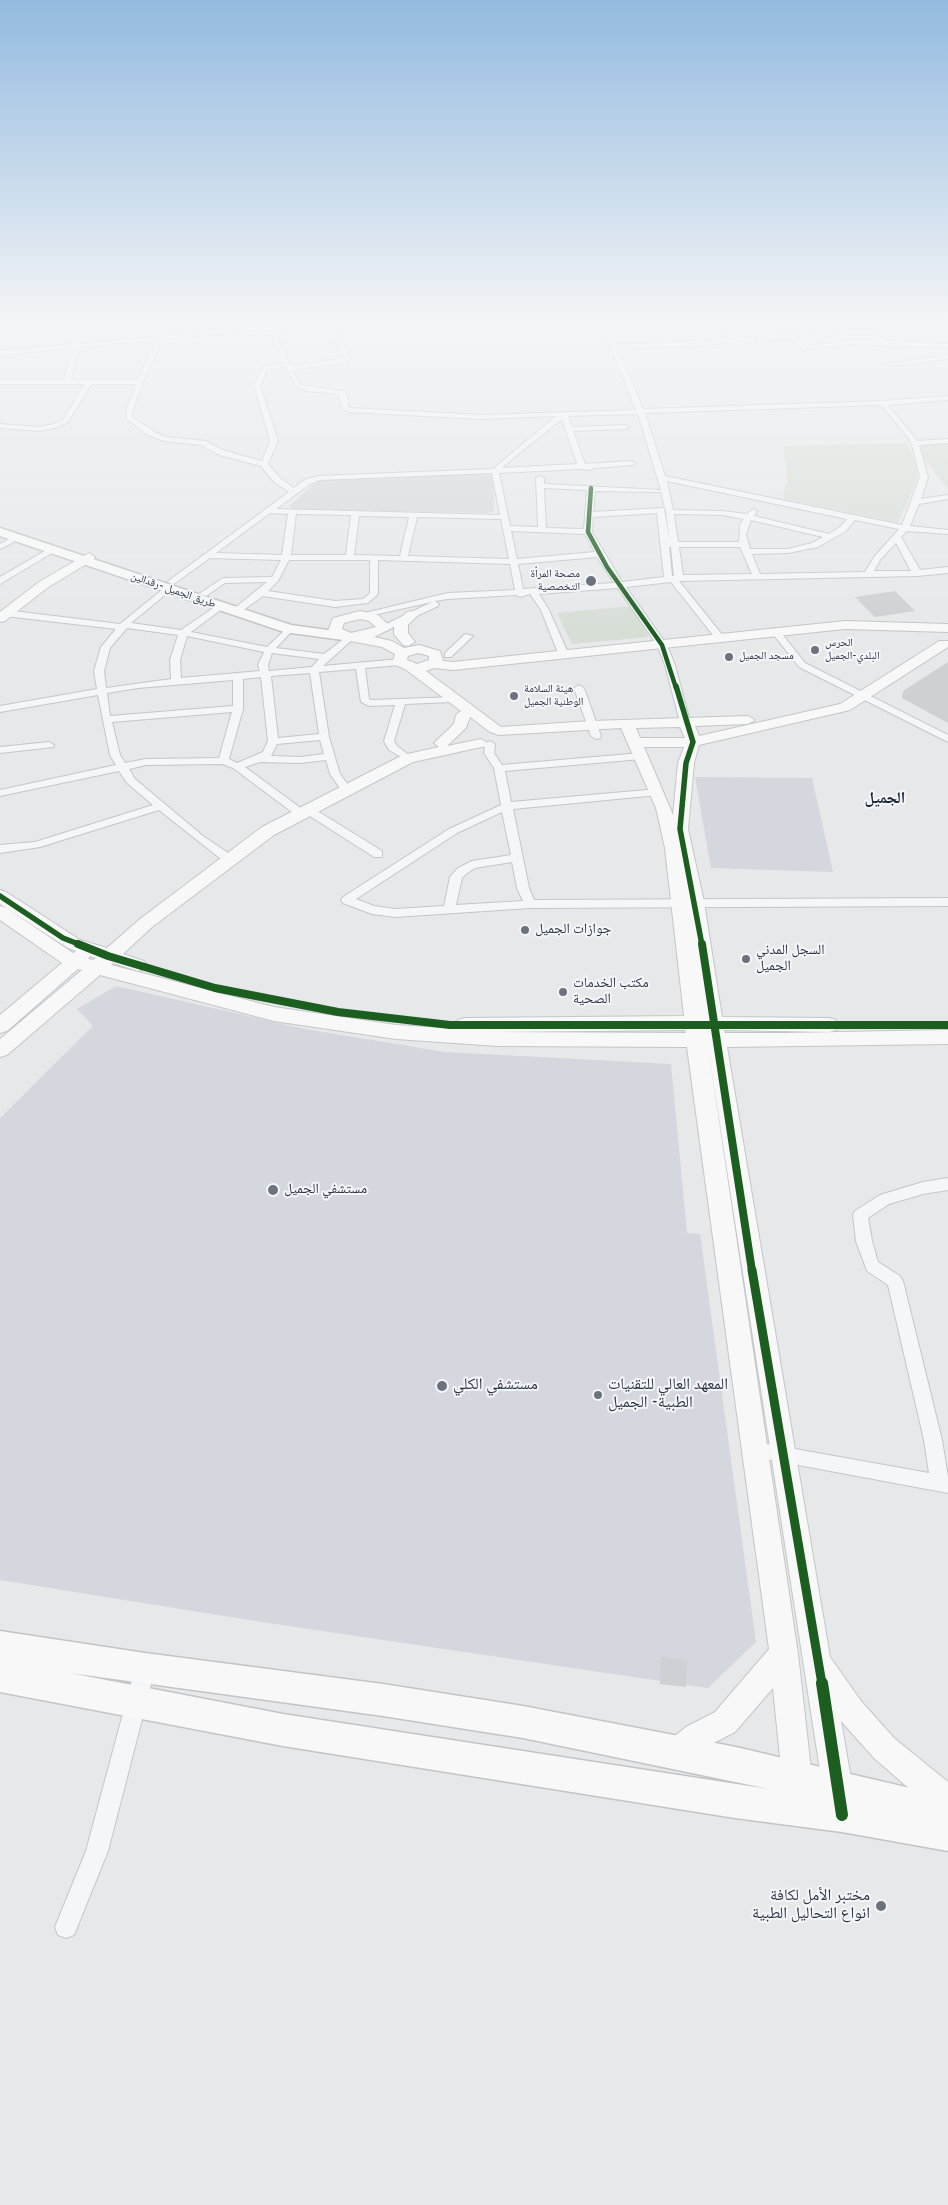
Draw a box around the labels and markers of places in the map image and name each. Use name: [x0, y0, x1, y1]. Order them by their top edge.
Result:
place label: مصحة المرأة التخصصية: [531, 568, 580, 594]
marker: مصحة المرأة التخصصية: [584, 574, 598, 588]
place label: الحرس البلدي-الجميل: [825, 637, 880, 663]
marker: الحرس البلدي-الجميل: [809, 644, 821, 656]
place label: مسجد الجميل: [739, 650, 794, 664]
marker: مسجد الجميل: [723, 651, 735, 663]
place label: هيئة السلامة الوطنية الجميل: [524, 683, 583, 709]
marker: هيئة السلامة الوطنية الجميل: [508, 690, 520, 702]
place label: جوازات الجميل: [535, 922, 611, 938]
marker: جوازات الجميل: [519, 924, 531, 936]
place label: السجل المدني الجميل: [756, 943, 825, 976]
marker: السجل المدني الجميل: [740, 953, 752, 965]
place label: مكتب الخدمات الصحية: [573, 976, 649, 1009]
marker: مكتب الخدمات الصحية: [557, 986, 569, 998]
place label: مستشفي الجميل: [284, 1182, 367, 1198]
marker: مستشفي الجميل: [266, 1183, 280, 1197]
place label: مستشفي الكلي: [453, 1376, 538, 1396]
place label: المعهد العالي للتقنيات الطبية- الجميل: [608, 1376, 728, 1414]
marker: مستشفي الكلي: [435, 1379, 449, 1393]
marker: المعهد العالي للتقنيات الطبية- الجميل: [592, 1389, 604, 1401]
place label: مختبر الأمل لكافة انواع التحاليل الطبية: [752, 1887, 870, 1925]
marker: مختبر الأمل لكافة انواع التحاليل الطبية: [874, 1899, 888, 1913]

